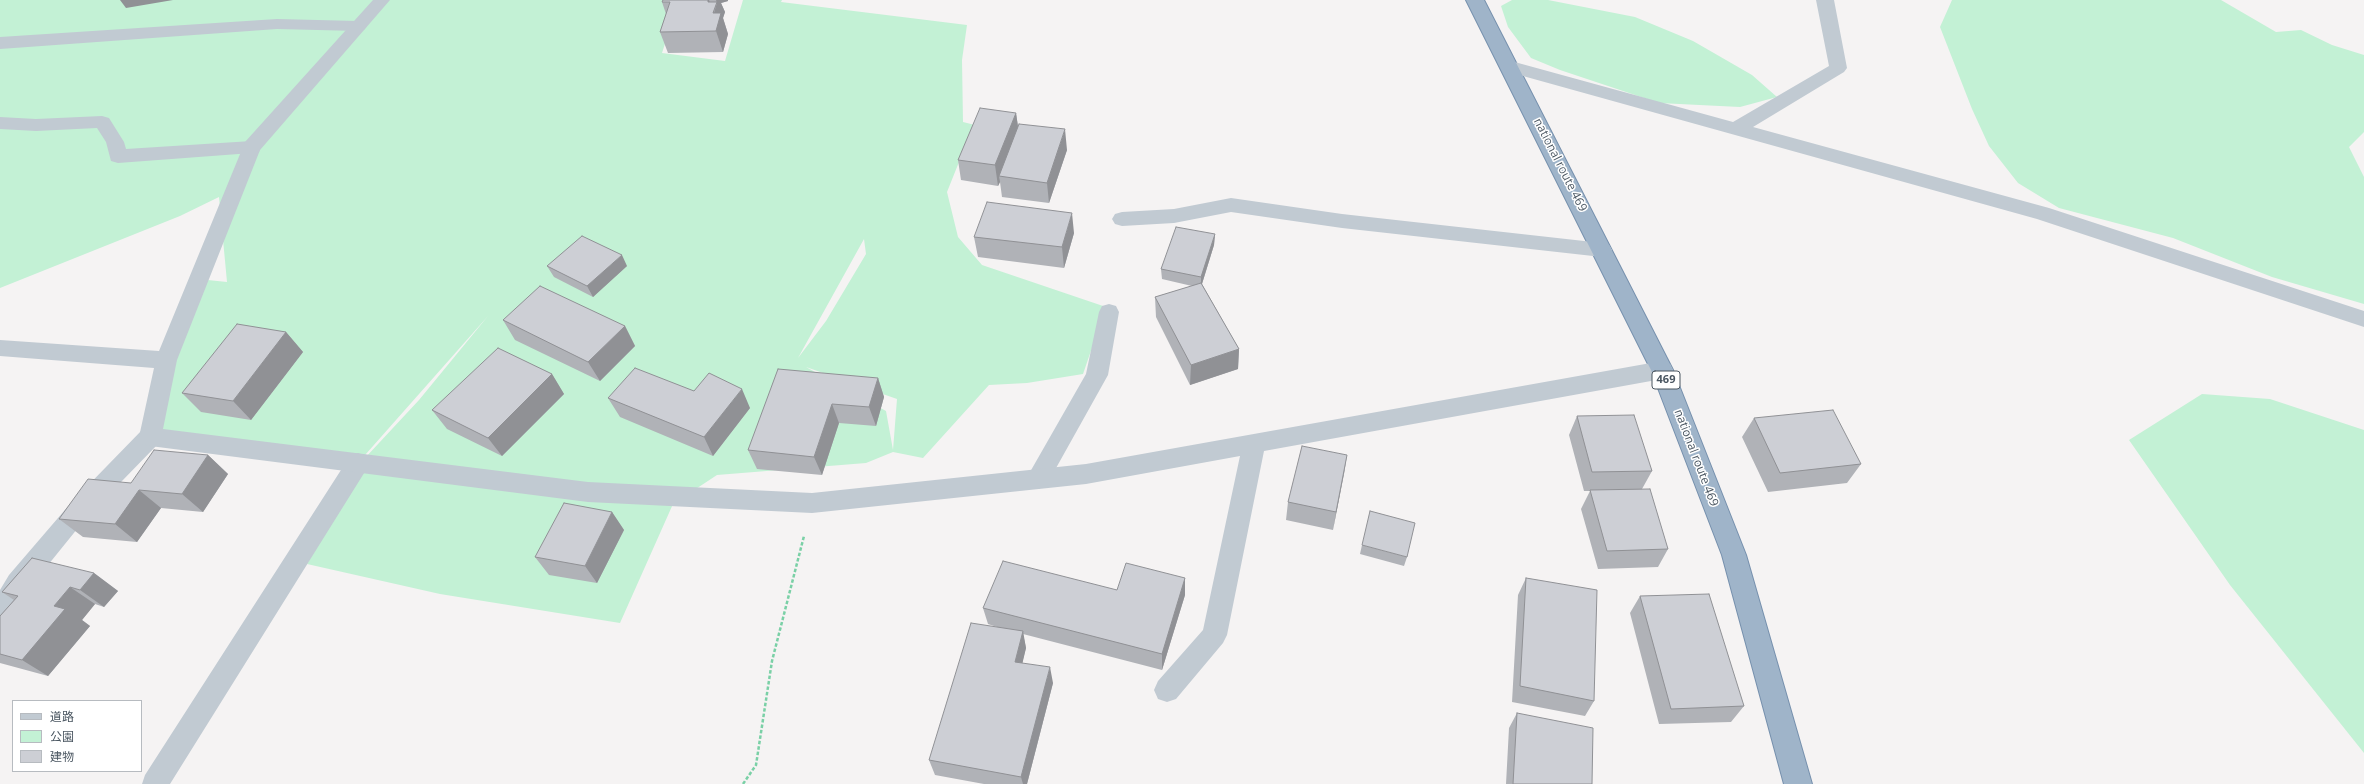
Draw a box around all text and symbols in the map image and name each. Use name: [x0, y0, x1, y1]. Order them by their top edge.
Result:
street label: national route 469: [1530, 116, 1590, 214]
road number: 469: [1652, 371, 1680, 389]
street label: national route 469: [1671, 407, 1721, 509]
legend: [12, 700, 142, 772]
text: 道路: [50, 708, 74, 725]
text: 公園: [50, 728, 74, 745]
text: 建物: [50, 748, 74, 765]

